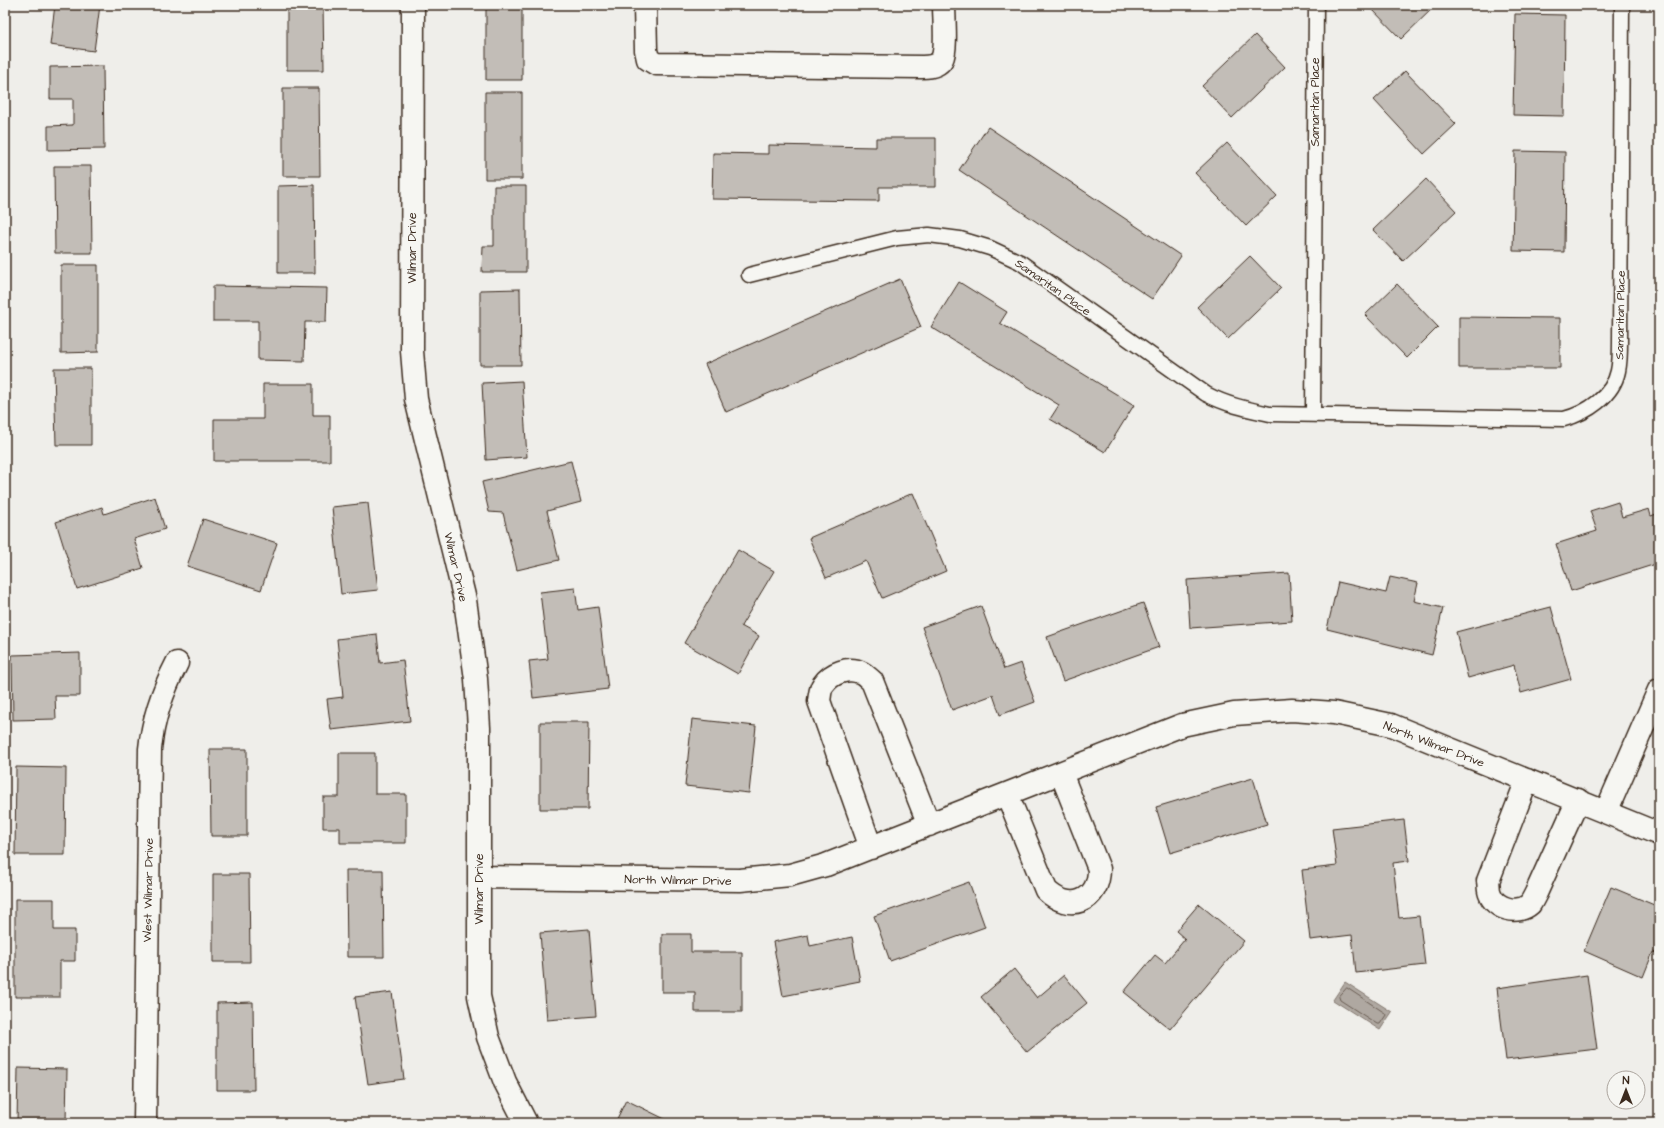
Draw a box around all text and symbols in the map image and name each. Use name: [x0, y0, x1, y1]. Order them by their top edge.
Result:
street label: Samaritan Place: [1307, 57, 1324, 147]
street label: Wilmar Drive: [404, 212, 421, 283]
street label: Samaritan Place: [1011, 255, 1095, 320]
street label: Samaritan Place: [1611, 270, 1630, 360]
street label: Wilmar Drive: [439, 531, 472, 604]
street label: North Wilmar Drive: [1381, 717, 1487, 772]
street label: West Wilmar Drive: [139, 837, 158, 942]
street label: Wilmar Drive: [471, 853, 488, 924]
street label: North Wilmar Drive: [624, 871, 732, 890]
north arrow: [1606, 1070, 1646, 1110]
text: N: [1623, 1073, 1630, 1088]

